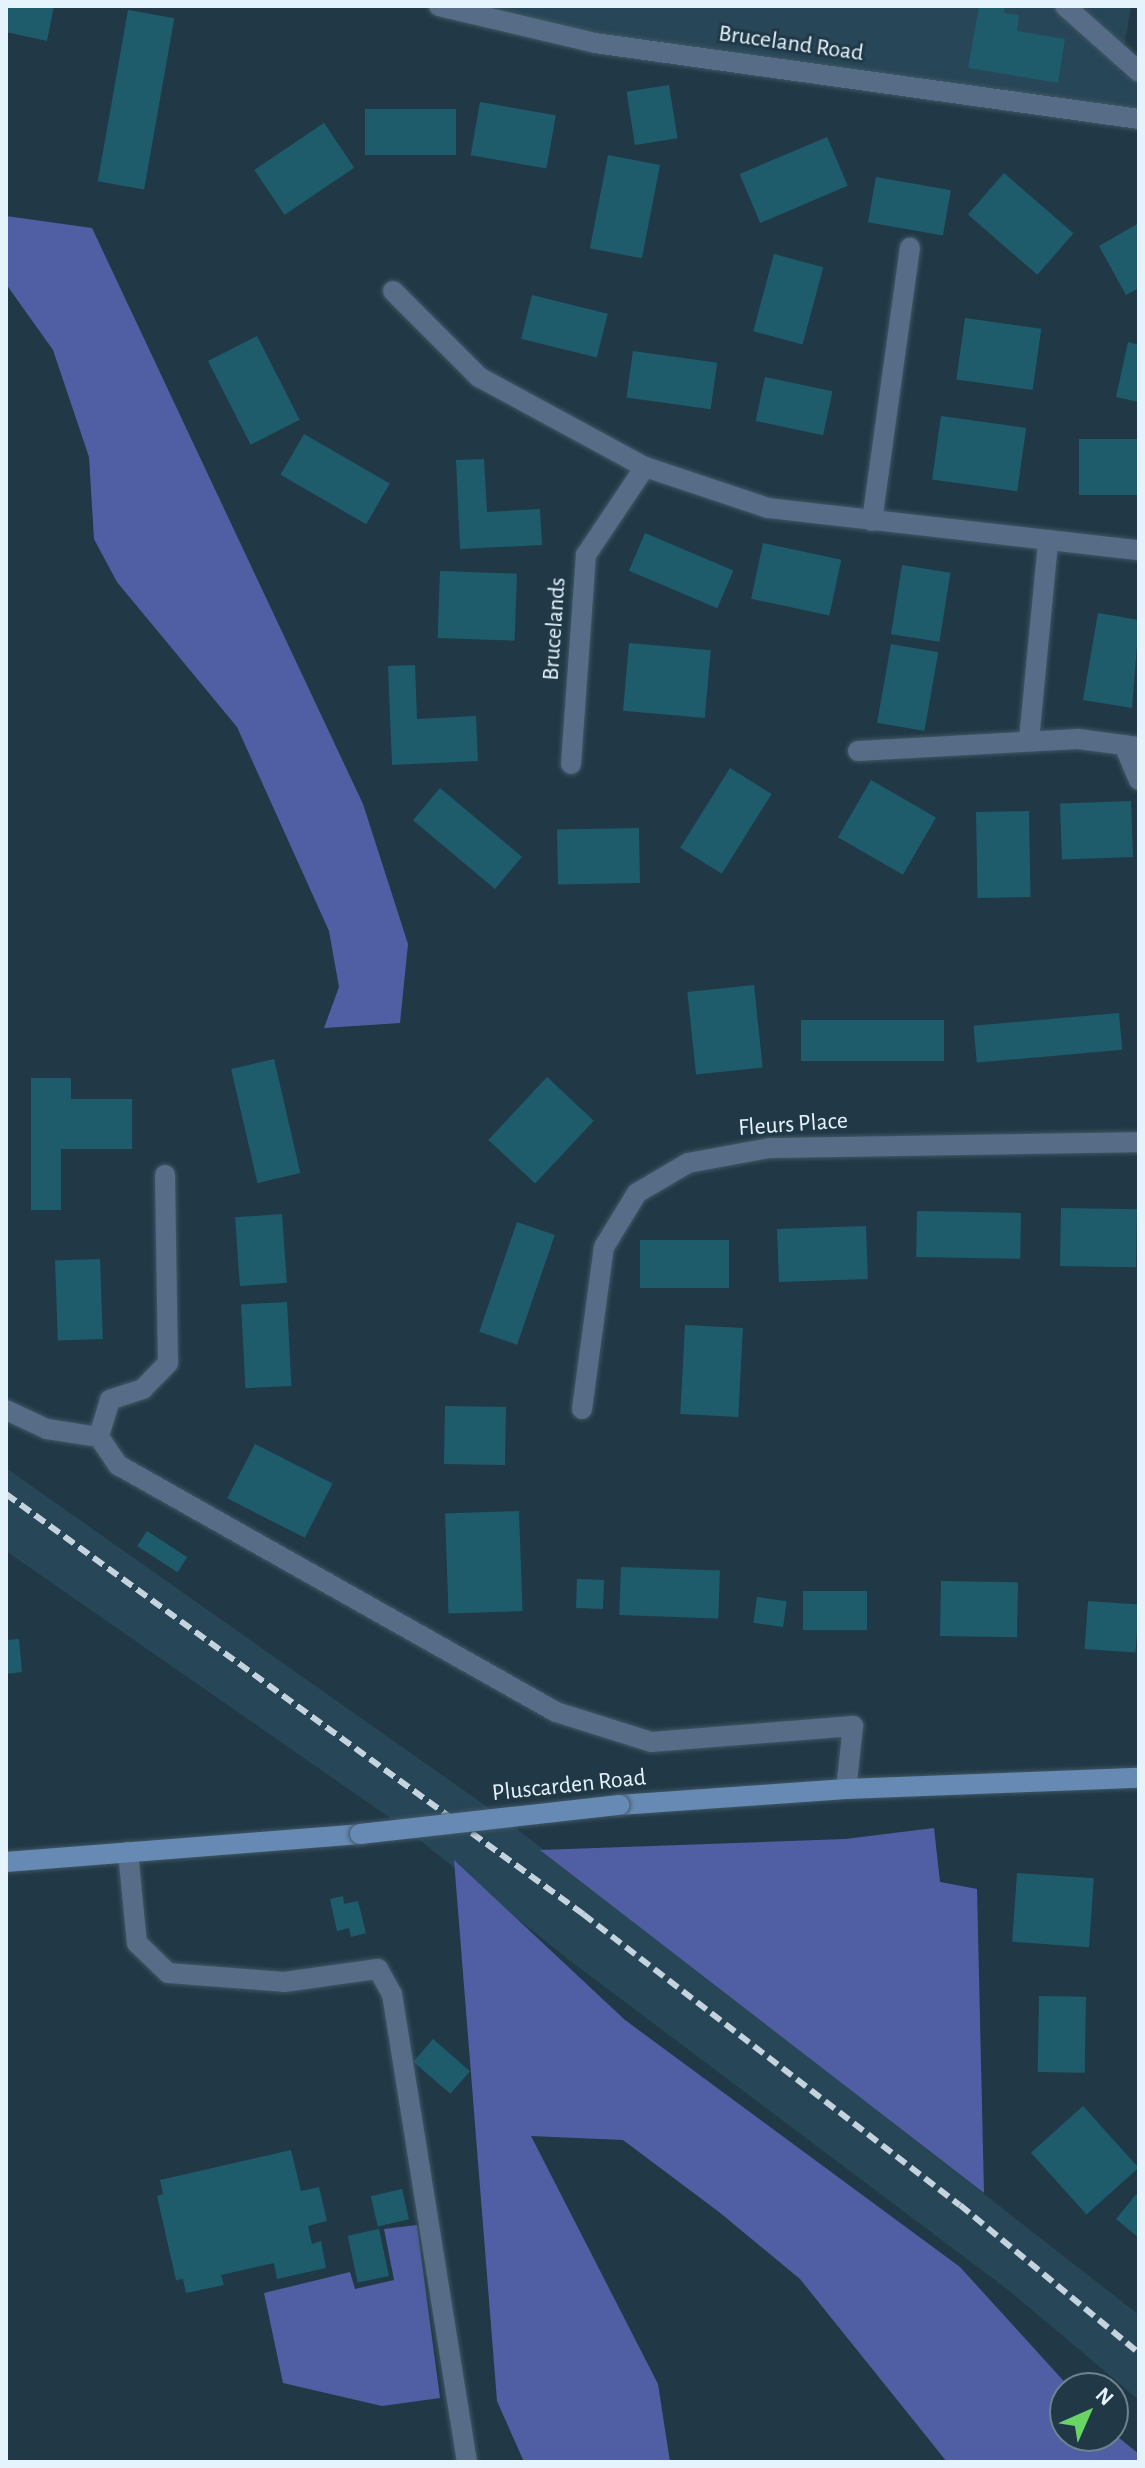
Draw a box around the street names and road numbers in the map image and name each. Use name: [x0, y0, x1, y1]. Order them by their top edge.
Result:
street label: Bruceland Road: [717, 20, 865, 68]
street label: Brucelands: [537, 576, 573, 682]
street label: Fleurs Place: [737, 1107, 849, 1143]
street label: Pluscarden Road: [491, 1764, 647, 1808]

